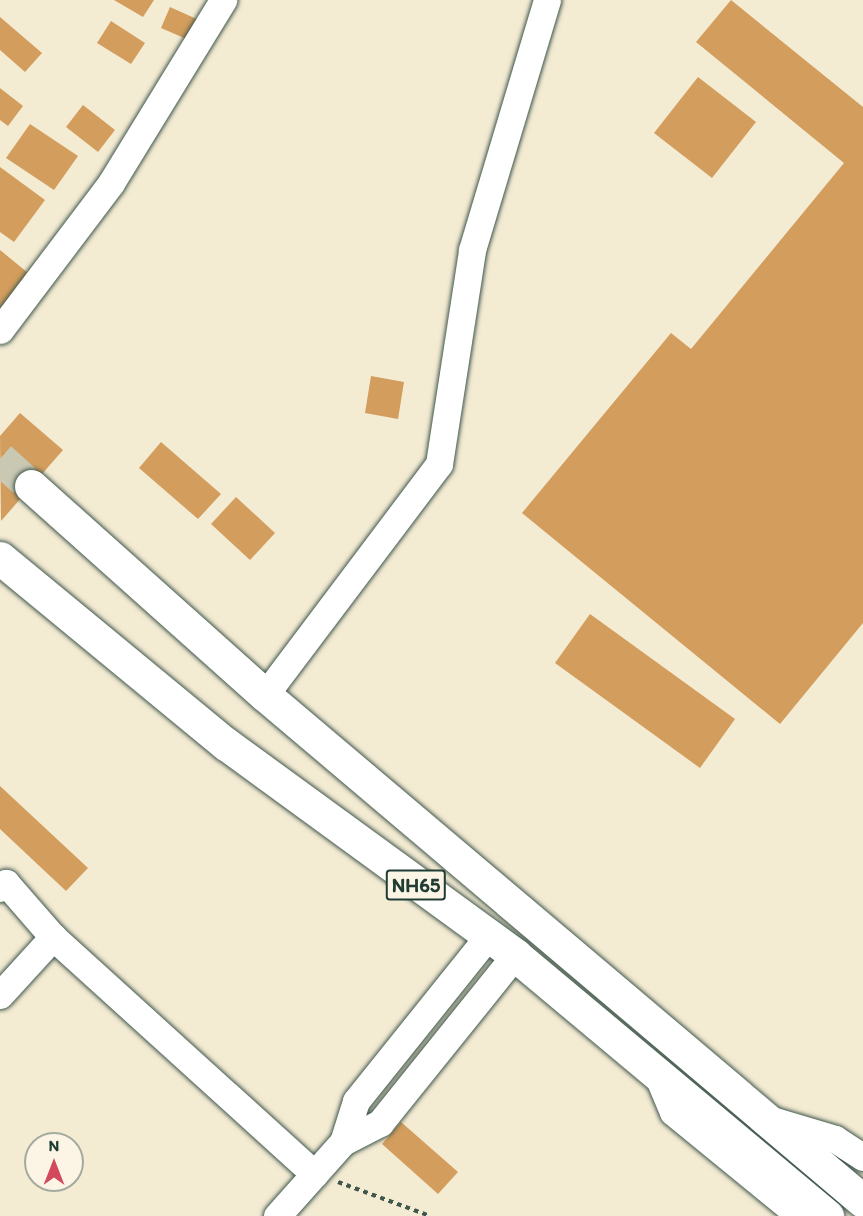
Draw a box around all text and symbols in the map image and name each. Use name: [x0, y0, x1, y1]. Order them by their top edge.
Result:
road number: NH65: [384, 868, 448, 902]
north arrow: [24, 1132, 84, 1192]
text: N: [49, 1136, 59, 1155]

